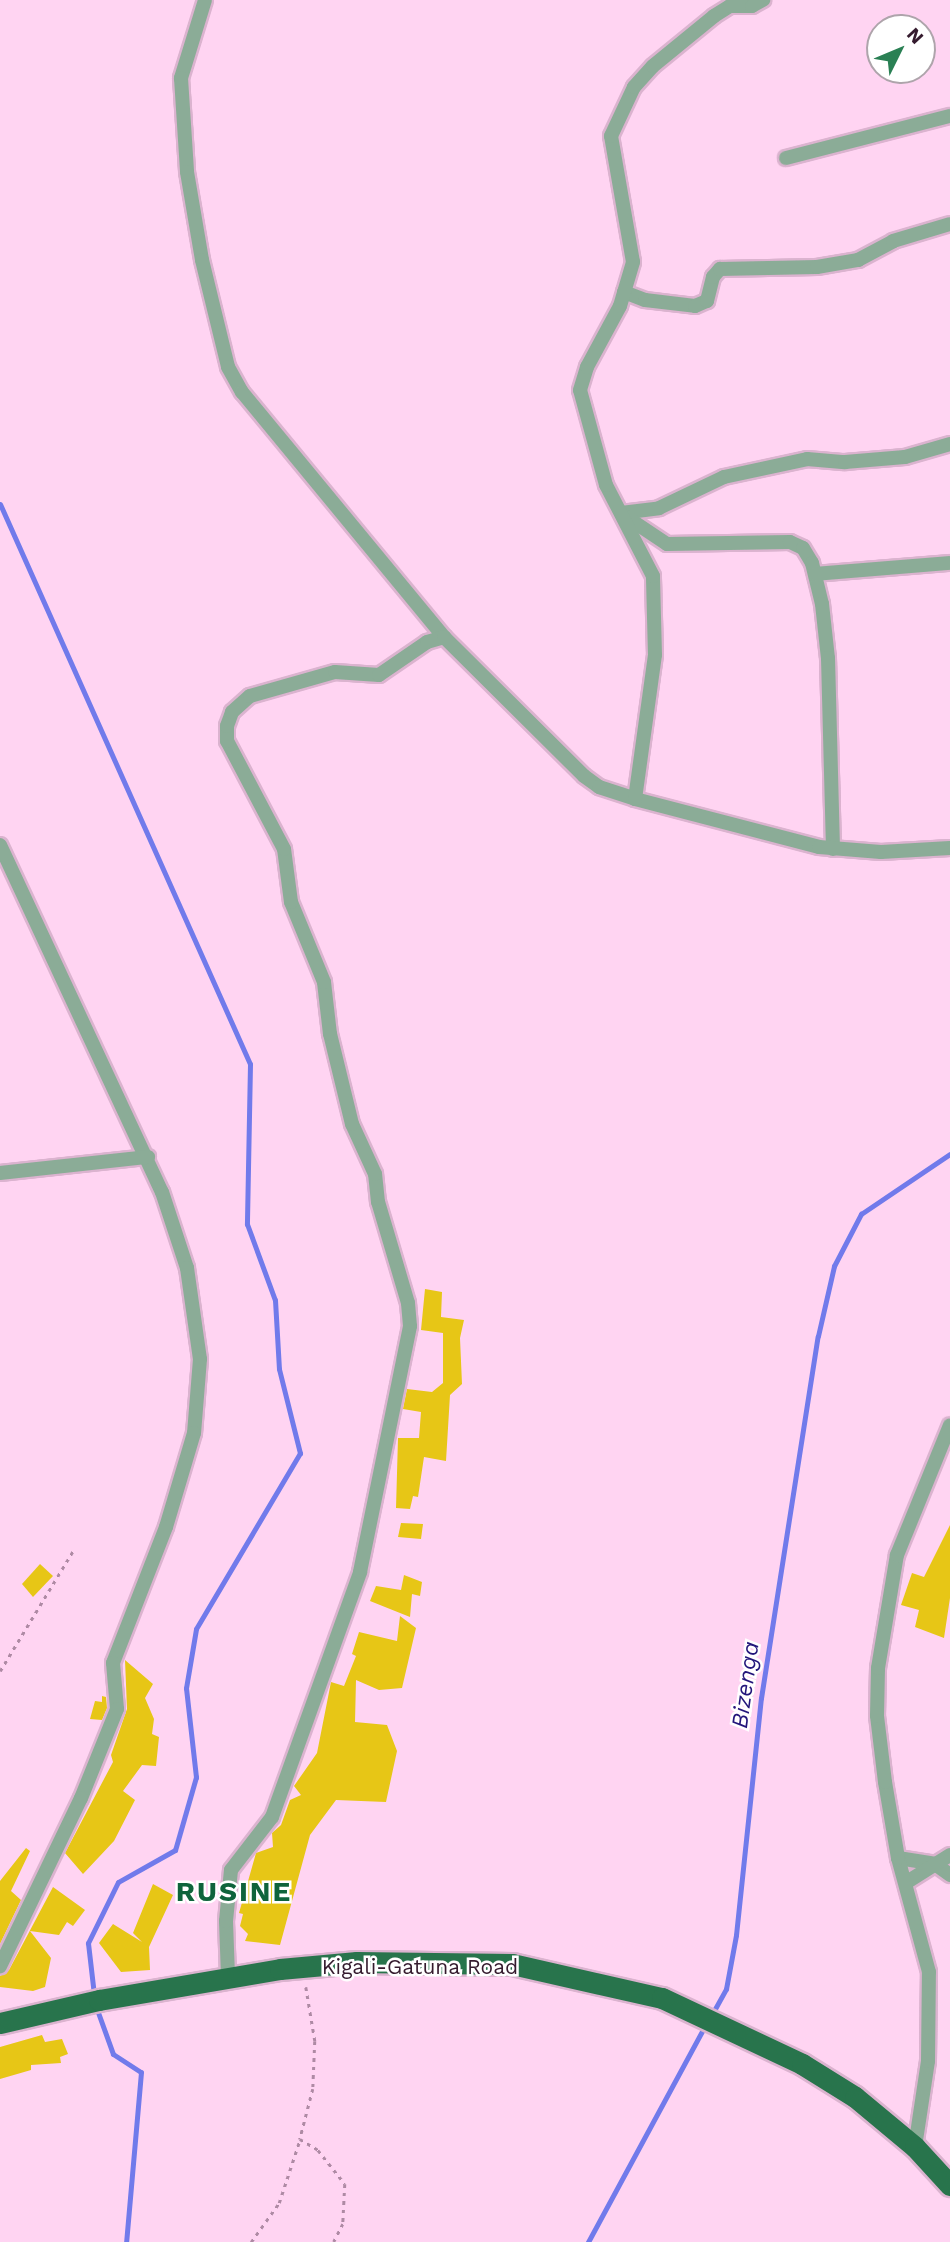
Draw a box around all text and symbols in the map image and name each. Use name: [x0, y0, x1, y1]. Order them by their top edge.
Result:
north arrow: [866, 14, 936, 84]
text: N: [902, 23, 928, 49]
water label: Bizenga: [726, 1640, 766, 1730]
district label: RUSINE: [176, 1875, 292, 1909]
street label: Kigali-Gatuna Road: [322, 1954, 518, 1980]

